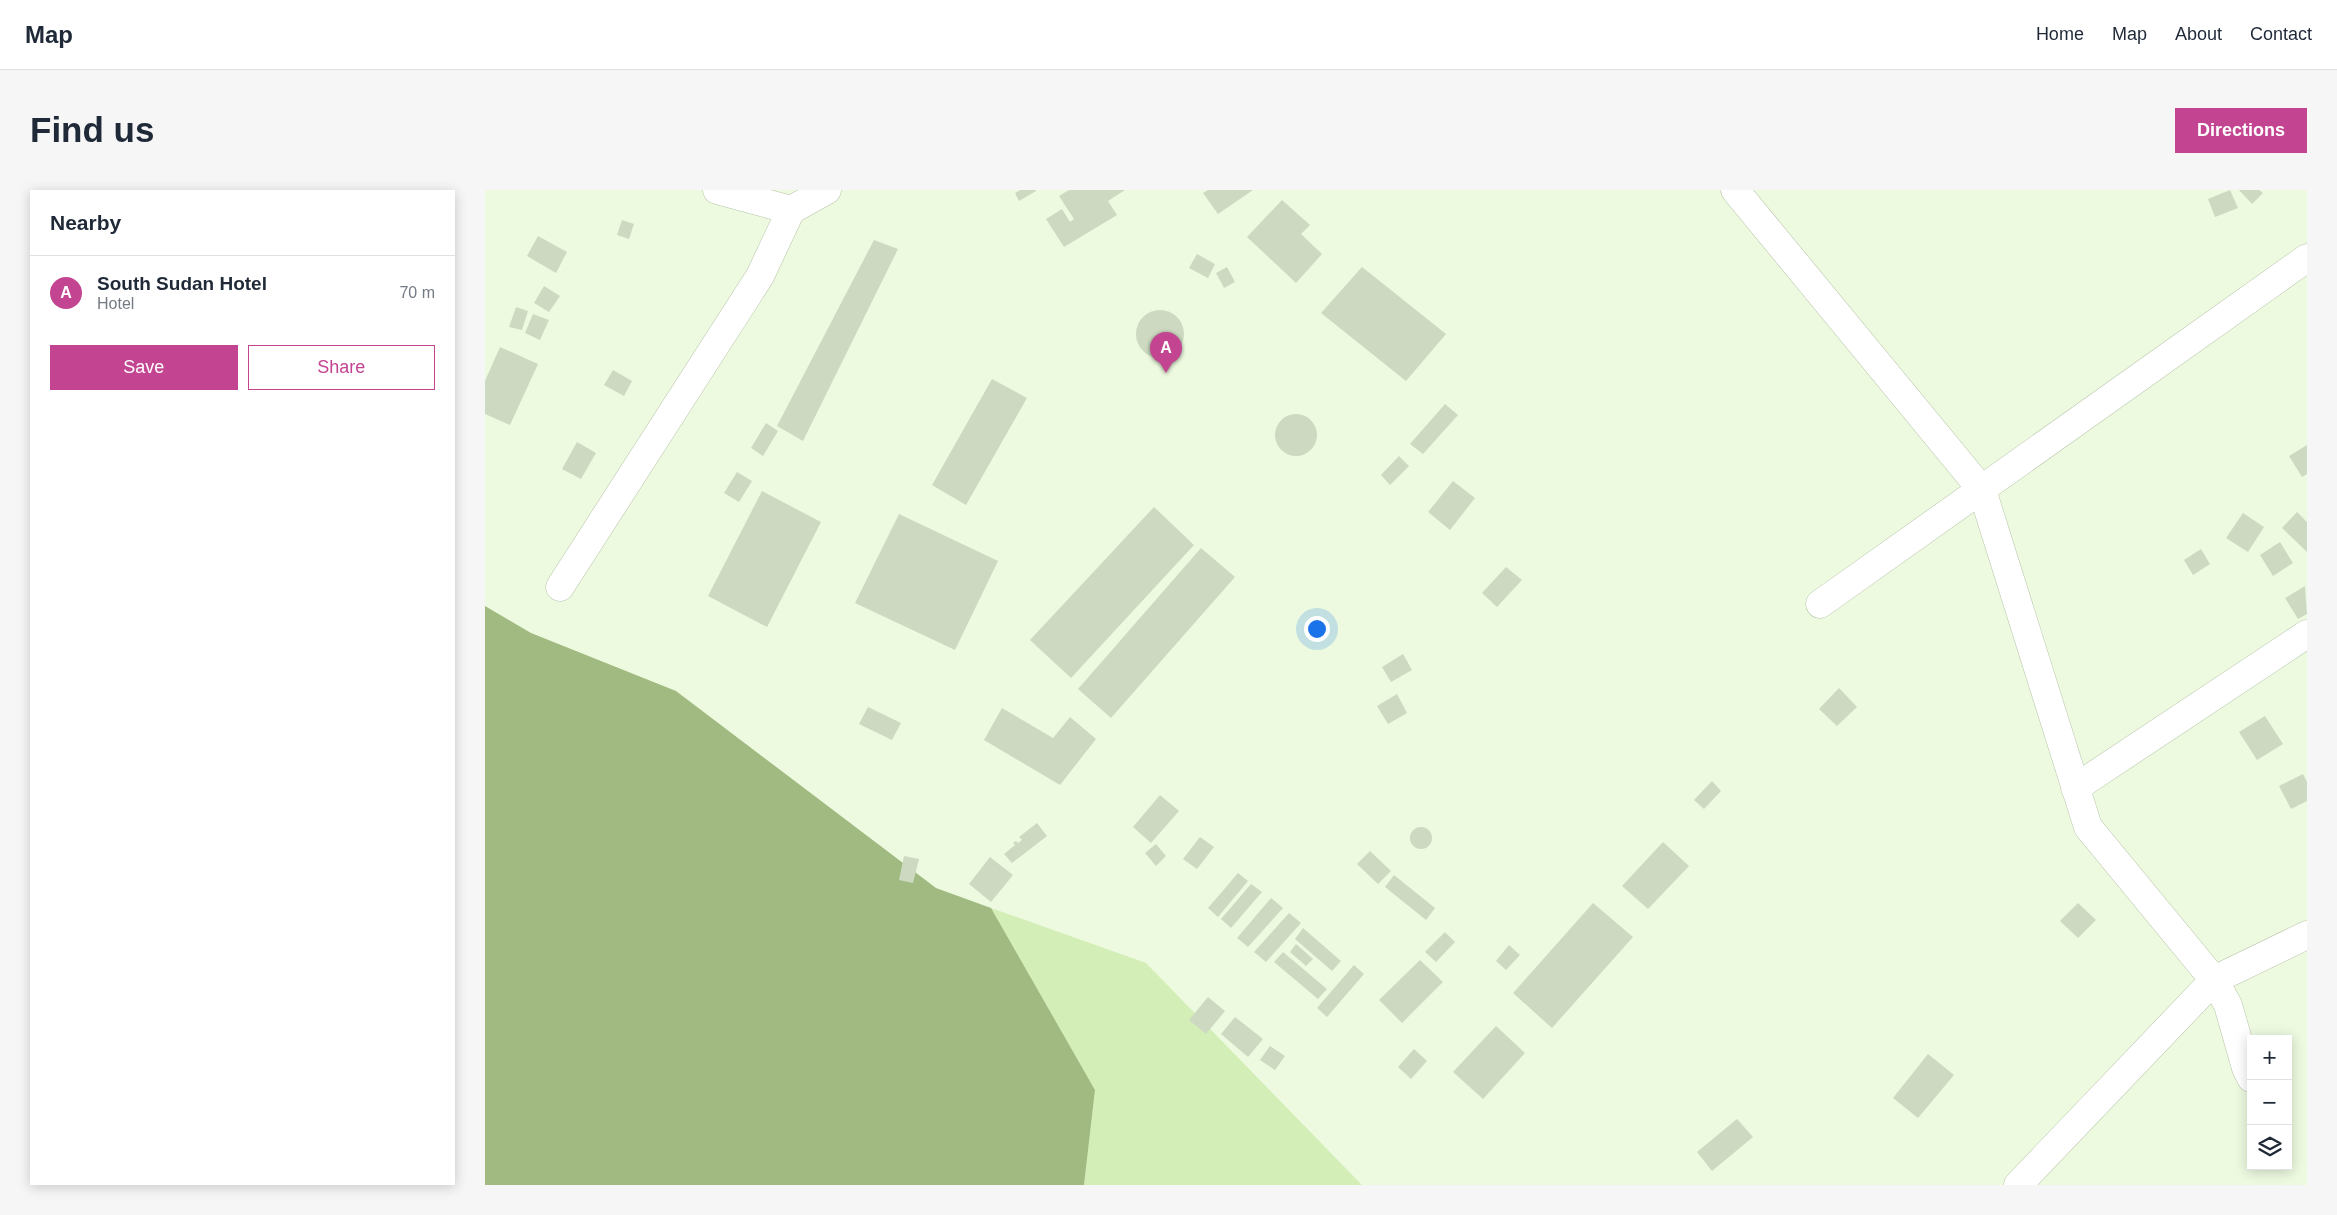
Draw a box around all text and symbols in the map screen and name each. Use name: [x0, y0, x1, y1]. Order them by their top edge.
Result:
text: Map: [25, 21, 73, 48]
text: Home: [2036, 24, 2084, 44]
text: Map: [2112, 24, 2147, 44]
text: About: [2175, 24, 2222, 44]
text: Contact: [2250, 24, 2312, 44]
button: Directions: [2175, 108, 2307, 153]
text: Find us: [30, 110, 154, 149]
text: Nearby: [50, 211, 121, 234]
text: South Sudan Hotel: [97, 273, 267, 294]
text: A: [60, 284, 72, 301]
text: 70 m: [399, 284, 435, 301]
text: Hotel: [97, 295, 134, 312]
pin: A: [1150, 332, 1182, 373]
button: Save: [50, 345, 238, 390]
button: Share: [248, 345, 435, 390]
your location: [1304, 616, 1330, 642]
map controls: [2247, 1035, 2292, 1170]
button: +: [2247, 1035, 2292, 1080]
button: −: [2247, 1080, 2292, 1125]
button: layers: [2247, 1125, 2292, 1170]

